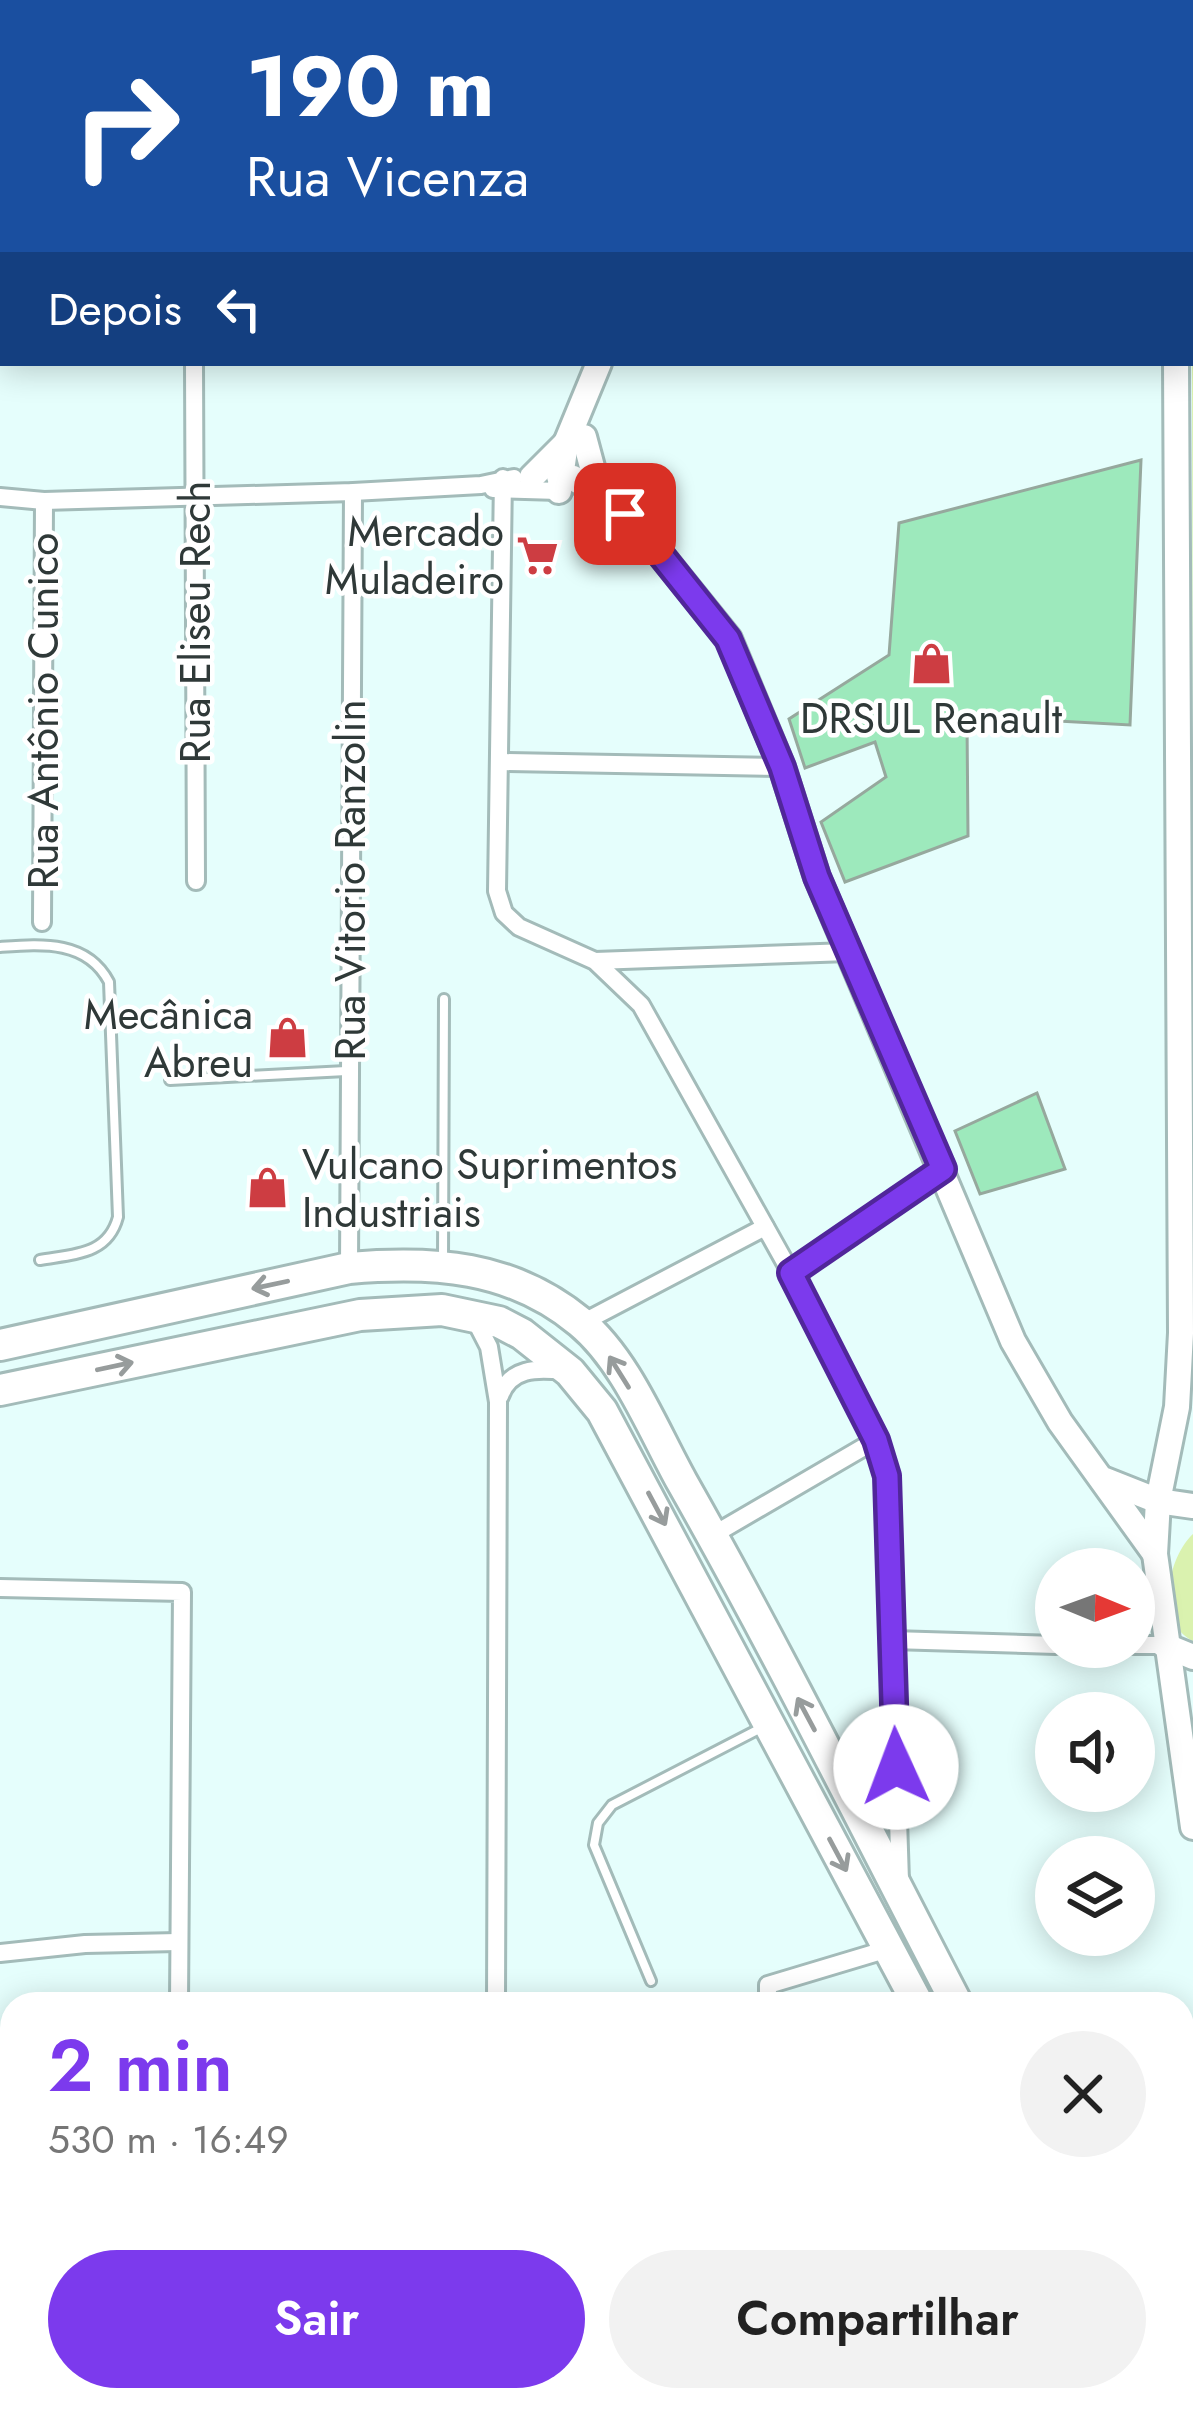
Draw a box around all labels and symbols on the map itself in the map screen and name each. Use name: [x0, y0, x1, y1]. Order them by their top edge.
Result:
pin: [574, 463, 676, 565]
street label: Rua Eliseu Rech: [165, 481, 226, 763]
place label: Mercado Muladeiro: [325, 501, 504, 610]
supermarket icon: Mercado Muladeiro: [515, 532, 561, 578]
street label: Rua Antônio Cunico: [13, 533, 74, 889]
shop icon: DRSUL Renault: [908, 641, 954, 687]
place label: DRSUL Renault: [800, 688, 1062, 749]
street label: Rua Vitorio Ranzolin: [320, 700, 381, 1060]
place label: Mecânica Abreu: [84, 984, 253, 1093]
shop icon: Mecânica Abreu: [264, 1015, 310, 1061]
place label: Vulcano Suprimentos Industriais: [302, 1134, 677, 1243]
shop icon: Vulcano Suprimentos Industriais: [245, 1165, 291, 1211]
one-way arrow: [251, 1275, 289, 1298]
one-way arrow: [94, 1354, 133, 1376]
one-way arrow: [607, 1356, 631, 1390]
one-way arrow: [646, 1491, 669, 1526]
north arrow: [1035, 1548, 1155, 1668]
one-way arrow: [794, 1697, 817, 1732]
position arrow: [833, 1704, 959, 1830]
one-way arrow: [828, 1836, 851, 1872]

